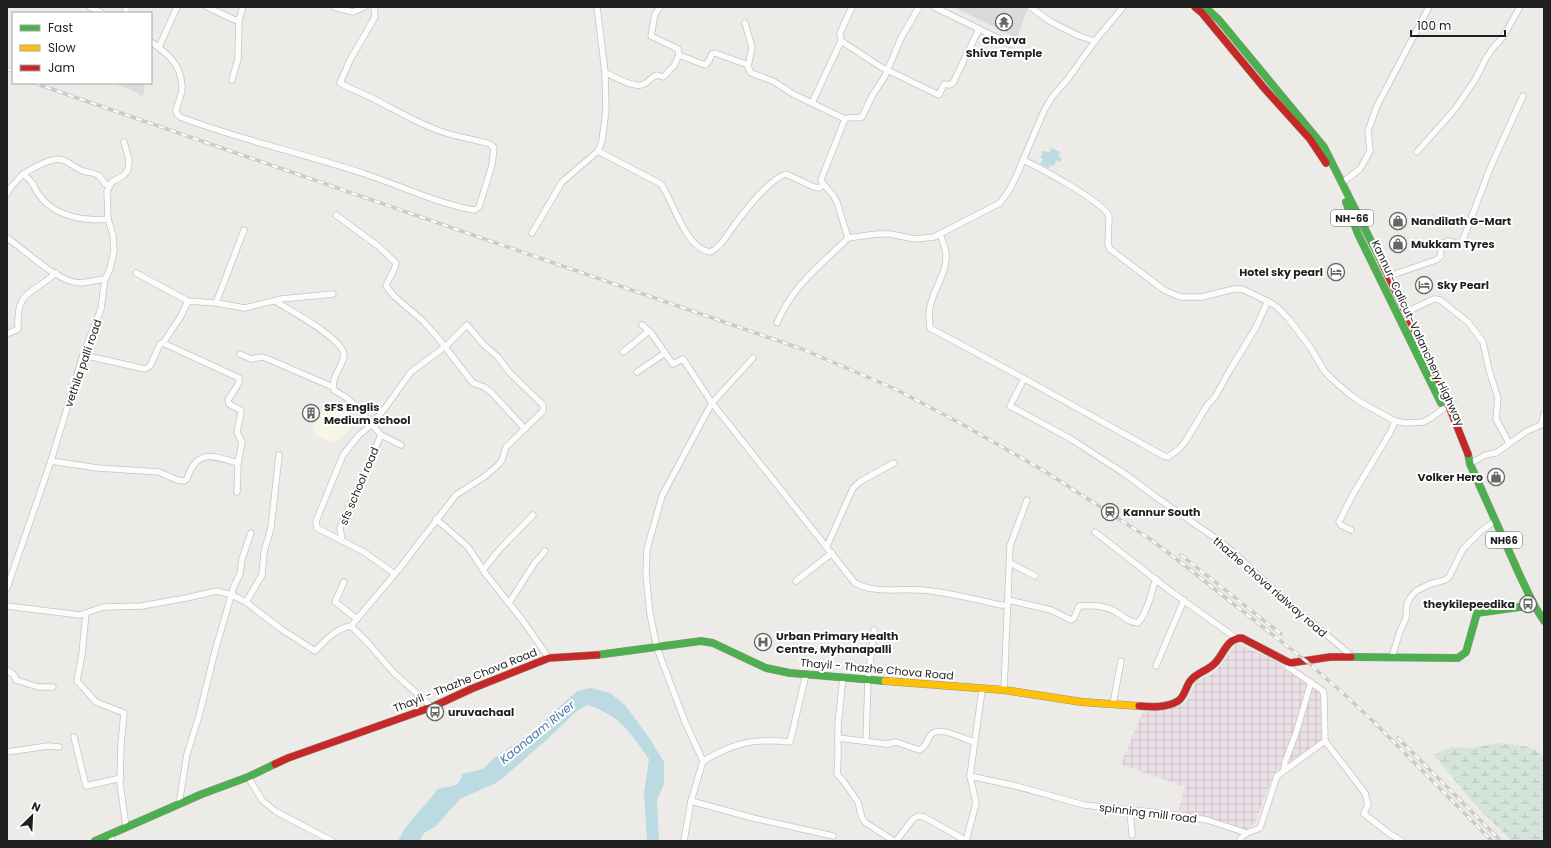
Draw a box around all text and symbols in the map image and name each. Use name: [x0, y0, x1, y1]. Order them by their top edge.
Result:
legend: [12, 12, 152, 84]
temple icon: Chovva Shiva Temple: [994, 12, 1014, 32]
scale bar: [1411, 12, 1505, 38]
text: 100 m: [1417, 17, 1451, 34]
text: Fast: [48, 19, 73, 36]
place label: Chovva Shiva Temple: [966, 32, 1042, 61]
text: Slow: [48, 39, 76, 56]
text: Jam: [48, 59, 75, 76]
road number: NH-66: [1331, 210, 1373, 226]
shop icon: Nandilath G-Mart: [1388, 211, 1408, 231]
place label: Nandilath G-Mart: [1411, 213, 1512, 229]
shop icon: Mukkam Tyres: [1388, 234, 1408, 254]
place label: Mukkam Tyres: [1411, 236, 1495, 252]
street label: Kannur-Calicut-Valanchery Highway: [1368, 237, 1469, 429]
hotel icon: Hotel sky pearl: [1326, 262, 1346, 282]
place label: Hotel sky pearl: [1239, 264, 1323, 280]
hotel icon: Sky Pearl: [1414, 275, 1434, 295]
place label: Sky Pearl: [1437, 277, 1489, 293]
street label: vethila palli road: [60, 317, 106, 409]
place label: SFS Englis Medium school: [324, 399, 410, 428]
building icon: SFS Englis Medium school: [301, 403, 321, 423]
street label: sfs school road: [335, 445, 383, 527]
shop icon: Volker Hero: [1486, 467, 1506, 487]
place label: Volker Hero: [1418, 469, 1483, 485]
station icon: Kannur South: [1100, 502, 1120, 522]
place label: Kannur South: [1123, 504, 1200, 520]
road number: NH66: [1486, 532, 1522, 548]
street label: thazhe chova rialway road: [1210, 533, 1330, 641]
bus stop icon: theykilepeedika: [1518, 594, 1538, 614]
place label: theykilepeedika: [1423, 596, 1515, 612]
place label: Urban Primary Health Centre, Myhanapalli: [776, 628, 898, 657]
hospital icon: Urban Primary Health Centre, Myhanapalli: [753, 632, 773, 652]
street label: Thayil - Thazhe Chova Road: [391, 644, 539, 716]
street label: Thayil - Thazhe Chova Road: [800, 654, 954, 684]
water label: Kaanaam River: [496, 696, 579, 768]
bus stop icon: uruvachaal: [425, 702, 445, 722]
place label: uruvachaal: [448, 704, 514, 720]
north arrow: [12, 796, 52, 836]
text: N: [29, 798, 43, 816]
street label: spinning mill road: [1098, 799, 1198, 827]

